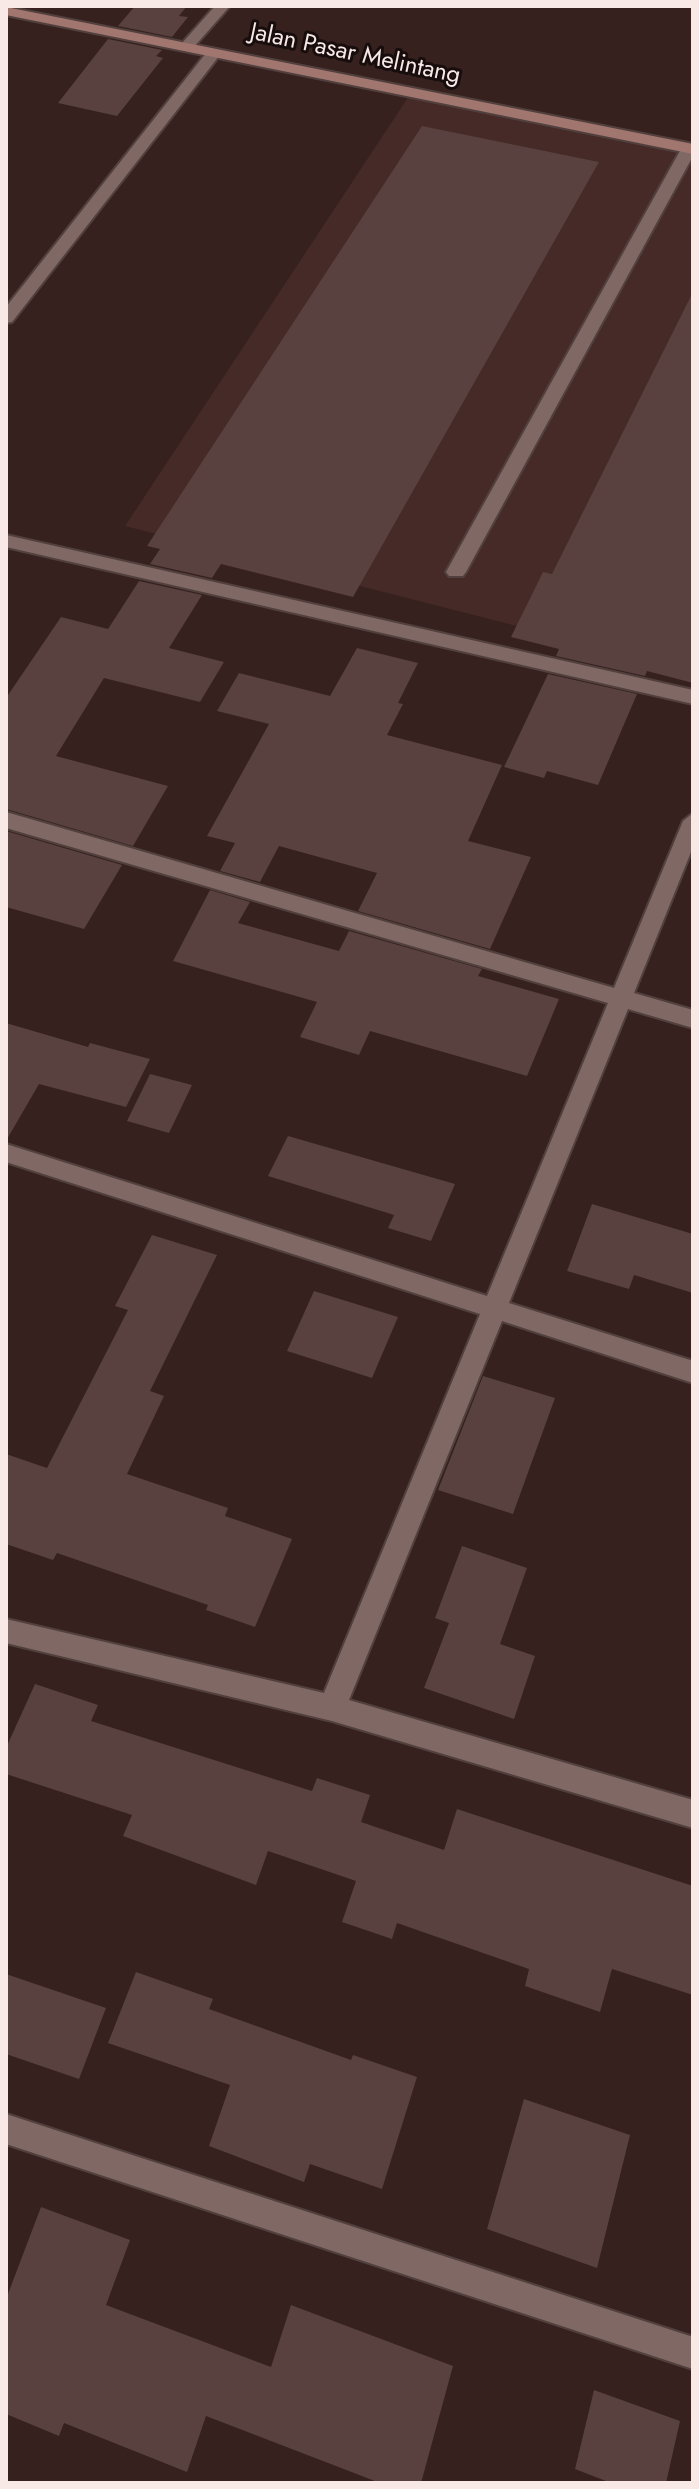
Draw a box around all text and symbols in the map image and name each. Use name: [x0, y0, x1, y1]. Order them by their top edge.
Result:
street label: Jalan Pasar Melintang: [247, 19, 463, 91]

